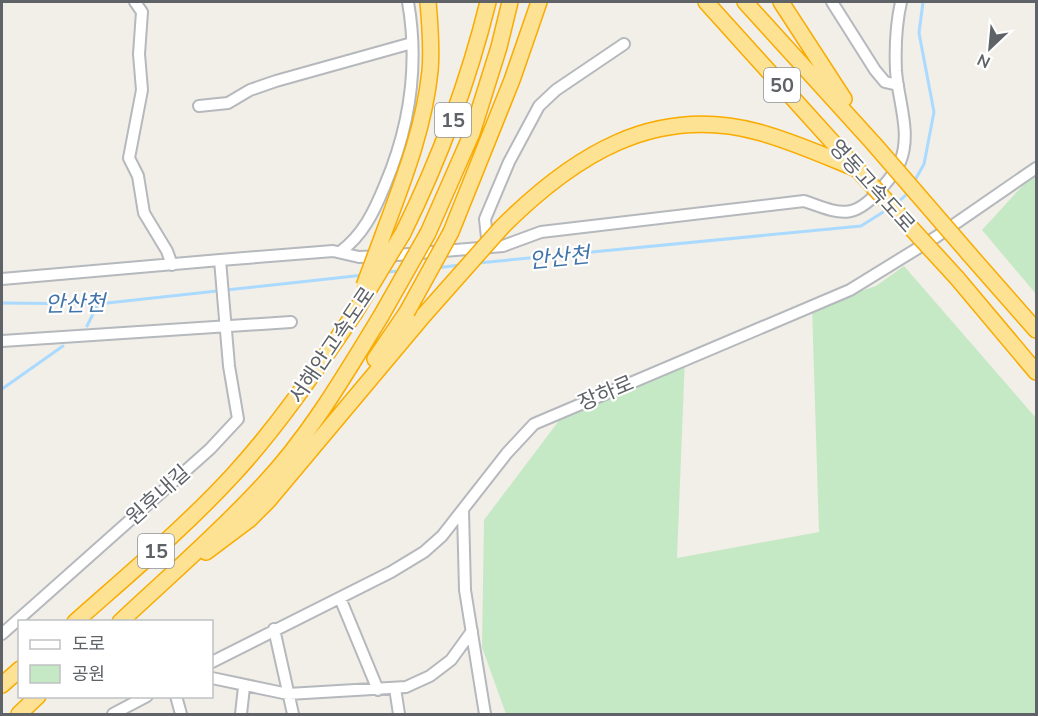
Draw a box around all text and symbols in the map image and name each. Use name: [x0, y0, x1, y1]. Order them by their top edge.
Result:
north arrow: [960, 18, 1020, 78]
text: N: [974, 48, 994, 73]
road number: 50: [764, 68, 800, 102]
road number: 15: [435, 103, 471, 137]
street label: 영동고속도로: [823, 134, 921, 238]
water label: 안산천: [527, 240, 594, 276]
street label: 서해안고속도로: [283, 281, 381, 409]
water label: 안산천: [44, 288, 108, 320]
street label: 장하로: [574, 369, 638, 417]
street label: 원후내길: [120, 459, 196, 531]
road number: 15: [138, 534, 174, 568]
legend: [18, 620, 213, 698]
text: 도로: [72, 632, 105, 656]
text: 공원: [72, 662, 105, 686]

